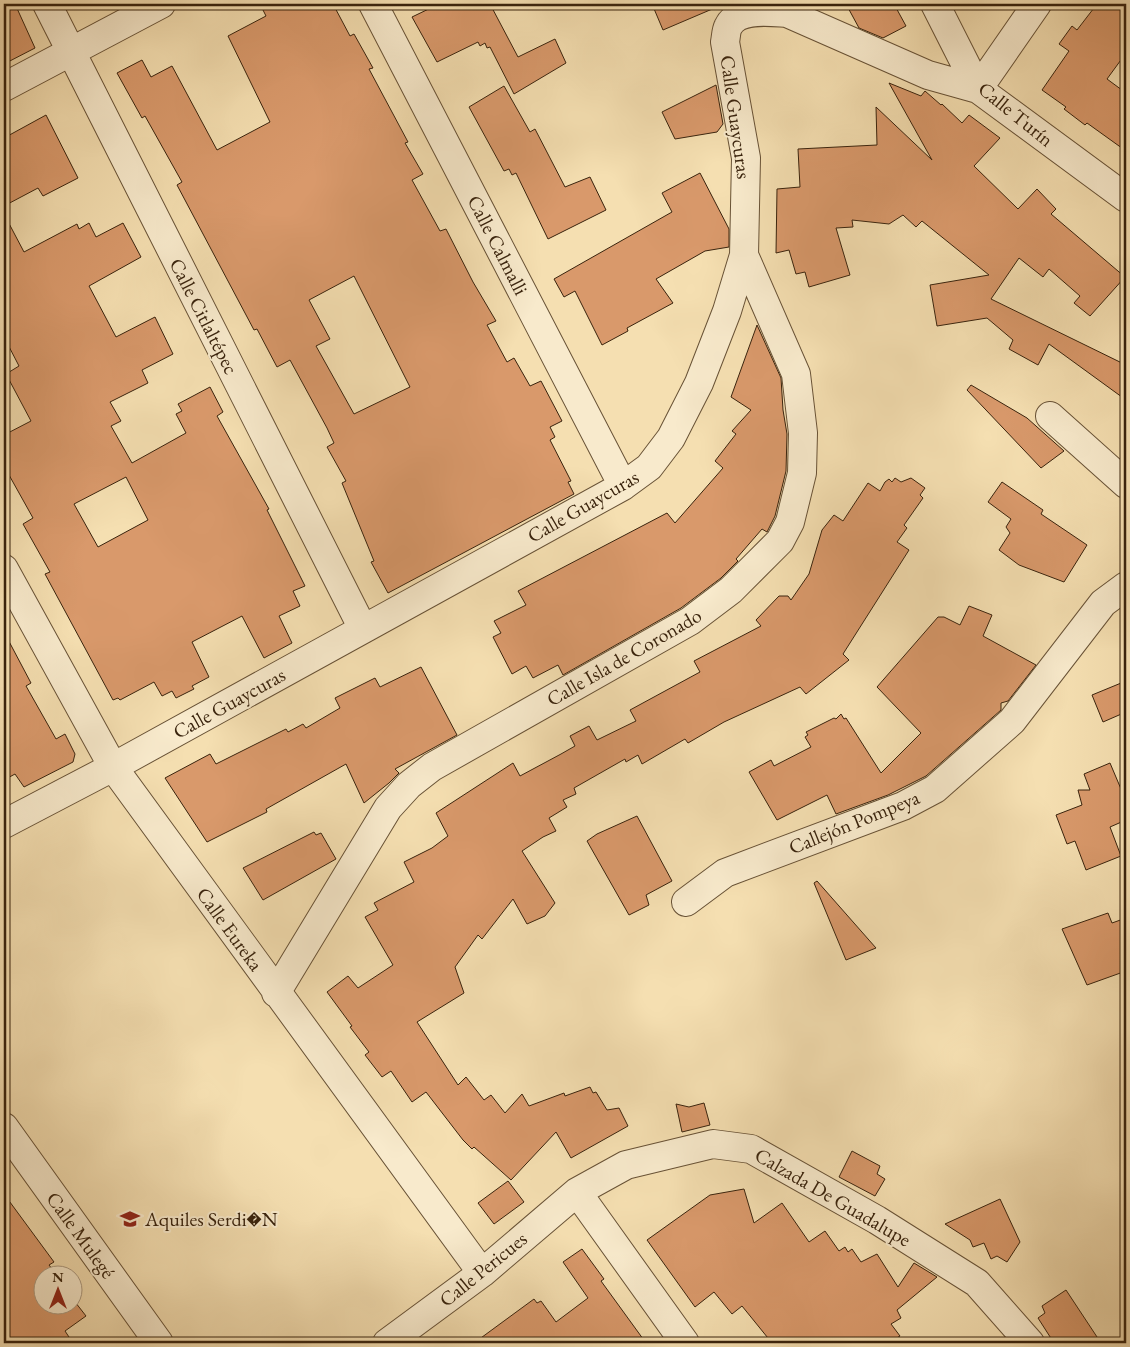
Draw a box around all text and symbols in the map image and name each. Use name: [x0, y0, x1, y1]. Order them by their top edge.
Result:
street label: Calle Guaycuras: [714, 54, 758, 180]
street label: Calle Turín: [973, 76, 1059, 153]
street label: Calle Calmalli: [462, 191, 534, 299]
street label: Calle Citlaltépec: [164, 254, 244, 378]
street label: Calle Guaycuras: [523, 464, 643, 548]
street label: Calle Isla de Coronado: [542, 602, 706, 712]
street label: Calle Guaycuras: [168, 661, 290, 745]
street label: Callejón Pompeya: [785, 784, 923, 860]
street label: Calle Eureka: [191, 882, 269, 976]
street label: Calzada De Guadalupe: [750, 1142, 916, 1252]
street label: Calle Mulegé: [41, 1186, 121, 1284]
place label: Aquiles Serdi�N: [144, 1206, 278, 1232]
school or university icon: Aquiles Serdi�N: [119, 1208, 141, 1230]
street label: Calle Pericues: [434, 1226, 532, 1312]
north arrow: [32, 1264, 82, 1314]
text: N: [52, 1268, 64, 1286]

